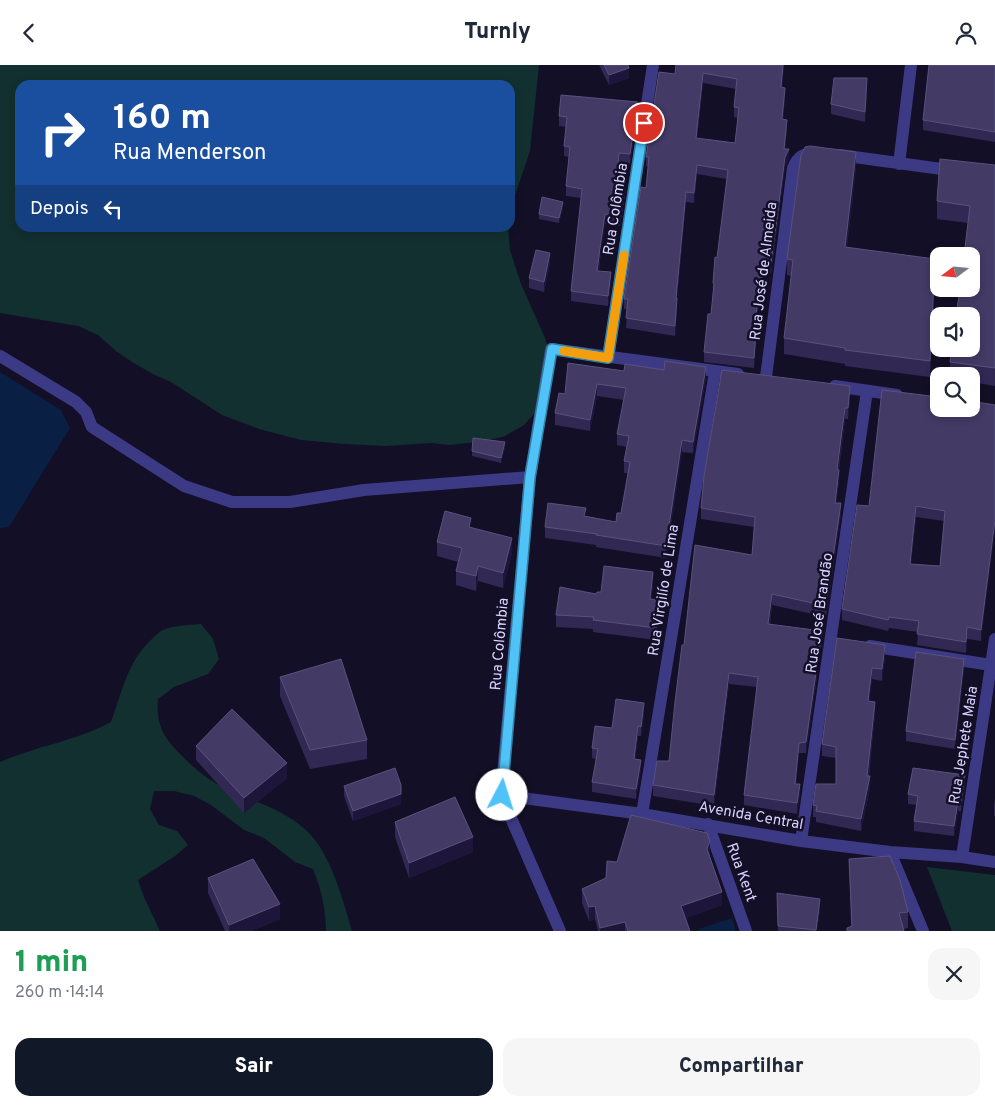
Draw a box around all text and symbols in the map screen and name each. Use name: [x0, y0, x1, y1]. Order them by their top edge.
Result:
icon: back: [15, 19, 43, 47]
text: Turnly: [464, 19, 531, 46]
icon: person: [952, 19, 980, 47]
text: 160 m: [113, 97, 211, 141]
icon: right: [30, 100, 95, 165]
pin: [623, 102, 665, 144]
icon: arrive: [630, 109, 658, 137]
text: Rua Menderson: [113, 140, 267, 167]
street label: Rua Colômbia: [600, 162, 633, 257]
icon: left: [99, 195, 127, 223]
text: Depois: [30, 197, 89, 221]
street label: Rua José de Almeida: [747, 201, 782, 341]
north arrow: [930, 247, 980, 297]
map controls: [930, 247, 980, 417]
button: sound: [930, 307, 980, 357]
button: search: [930, 367, 980, 417]
street label: Rua Virgilío de Lima: [645, 523, 684, 657]
street label: Rua José Brandão: [803, 552, 838, 675]
street label: Rua Colômbia: [487, 597, 514, 691]
street label: Rua Jephete Maia: [946, 685, 983, 806]
position arrow: [475, 768, 527, 820]
street label: Avenida Central: [697, 798, 805, 835]
street label: Rua Kent: [721, 840, 760, 905]
text: 1 min: [15, 945, 88, 982]
button: close: [928, 948, 980, 1000]
text: 260 m · 14:14: [15, 983, 104, 1003]
button: Sair: [15, 1038, 493, 1096]
button: Compartilhar: [503, 1038, 980, 1096]

